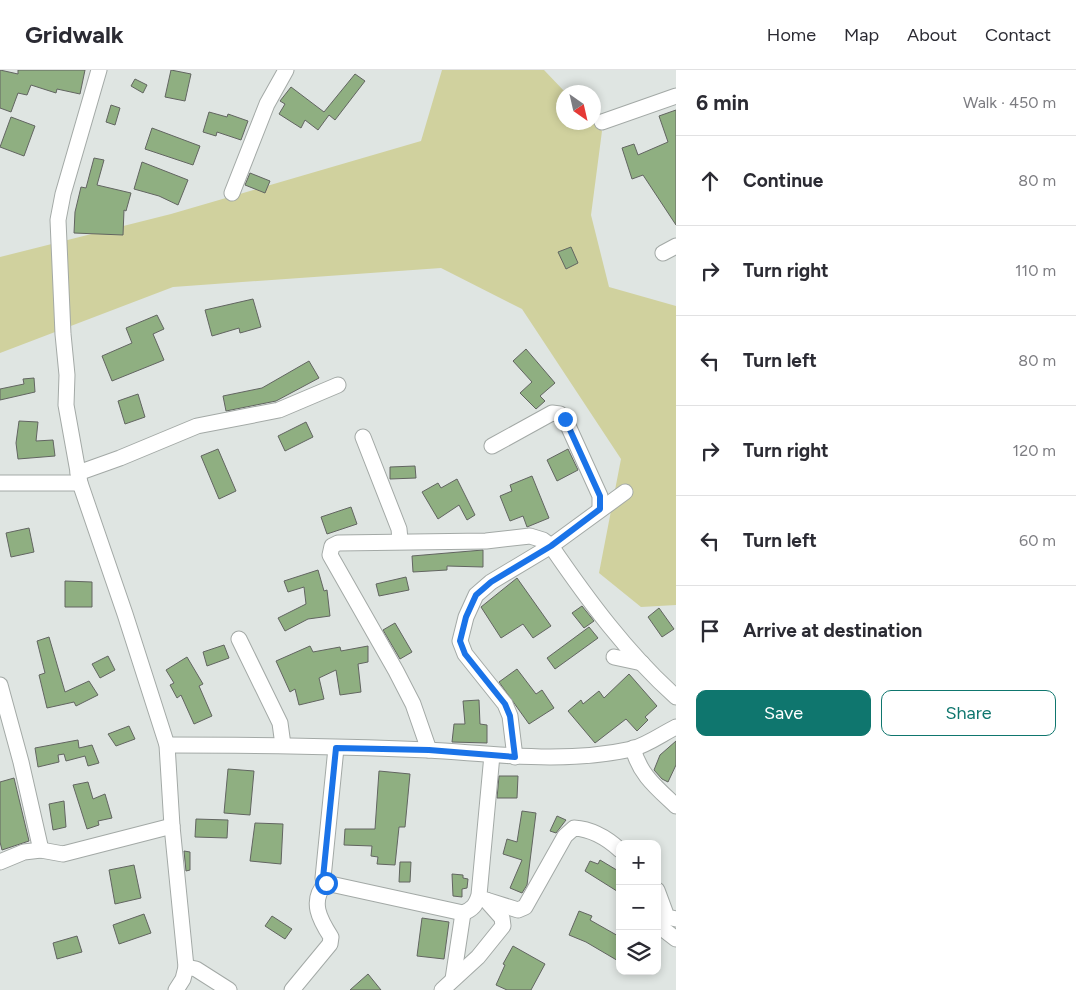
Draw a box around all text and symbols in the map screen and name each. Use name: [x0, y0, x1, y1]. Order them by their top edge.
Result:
text: Gridwalk: [25, 20, 124, 49]
text: Home: [767, 24, 816, 46]
text: Map: [844, 24, 879, 46]
text: About: [907, 24, 957, 46]
text: Contact: [985, 24, 1051, 46]
north arrow: [556, 85, 601, 130]
text: 6 min: [696, 90, 749, 115]
text: Walk · 450 m: [963, 93, 1056, 112]
icon: ahead: [696, 167, 724, 195]
text: Continue: [743, 169, 823, 192]
text: 80 m: [1018, 171, 1056, 190]
icon: right: [696, 257, 724, 285]
text: Turn right: [743, 259, 829, 282]
text: 110 m: [1015, 261, 1056, 280]
icon: left: [696, 347, 724, 375]
text: Turn left: [743, 349, 817, 372]
text: 80 m: [1018, 351, 1056, 370]
route end: [554, 408, 577, 431]
icon: right: [696, 437, 724, 465]
text: Turn right: [743, 439, 829, 462]
text: 120 m: [1013, 441, 1056, 460]
icon: left: [696, 527, 724, 555]
text: Turn left: [743, 529, 817, 552]
text: 60 m: [1019, 531, 1056, 550]
icon: arrive: [696, 617, 724, 645]
text: Arrive at destination: [743, 619, 922, 642]
button: Save: [696, 690, 871, 736]
button: Share: [881, 690, 1056, 736]
map controls: [616, 840, 661, 975]
button: +: [616, 840, 661, 885]
route start: [315, 872, 338, 895]
button: −: [616, 885, 661, 930]
button: layers: [616, 930, 661, 975]

